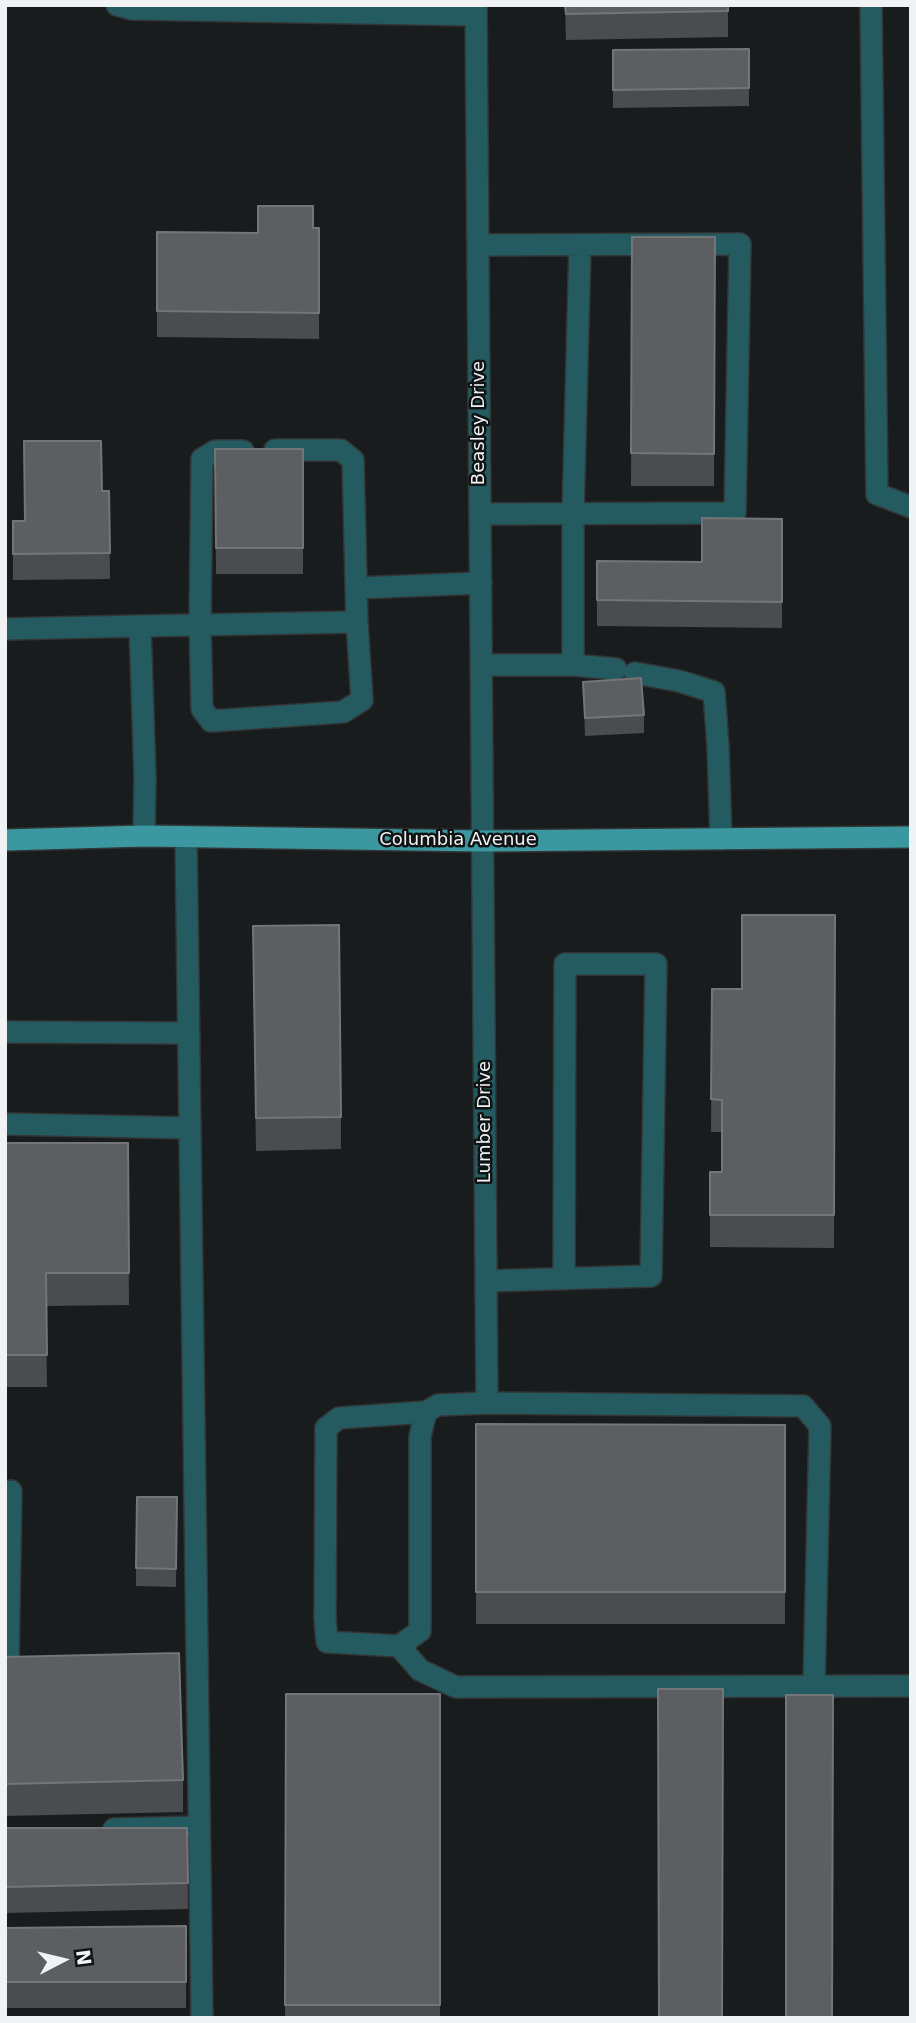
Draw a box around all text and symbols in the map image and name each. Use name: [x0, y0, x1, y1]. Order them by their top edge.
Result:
street label: Beasley Drive: [468, 361, 490, 485]
street label: Columbia Avenue: [379, 829, 537, 851]
street label: Lumber Drive: [474, 1061, 496, 1183]
north arrow: [28, 1925, 98, 1995]
text: N: [72, 1948, 96, 1967]

